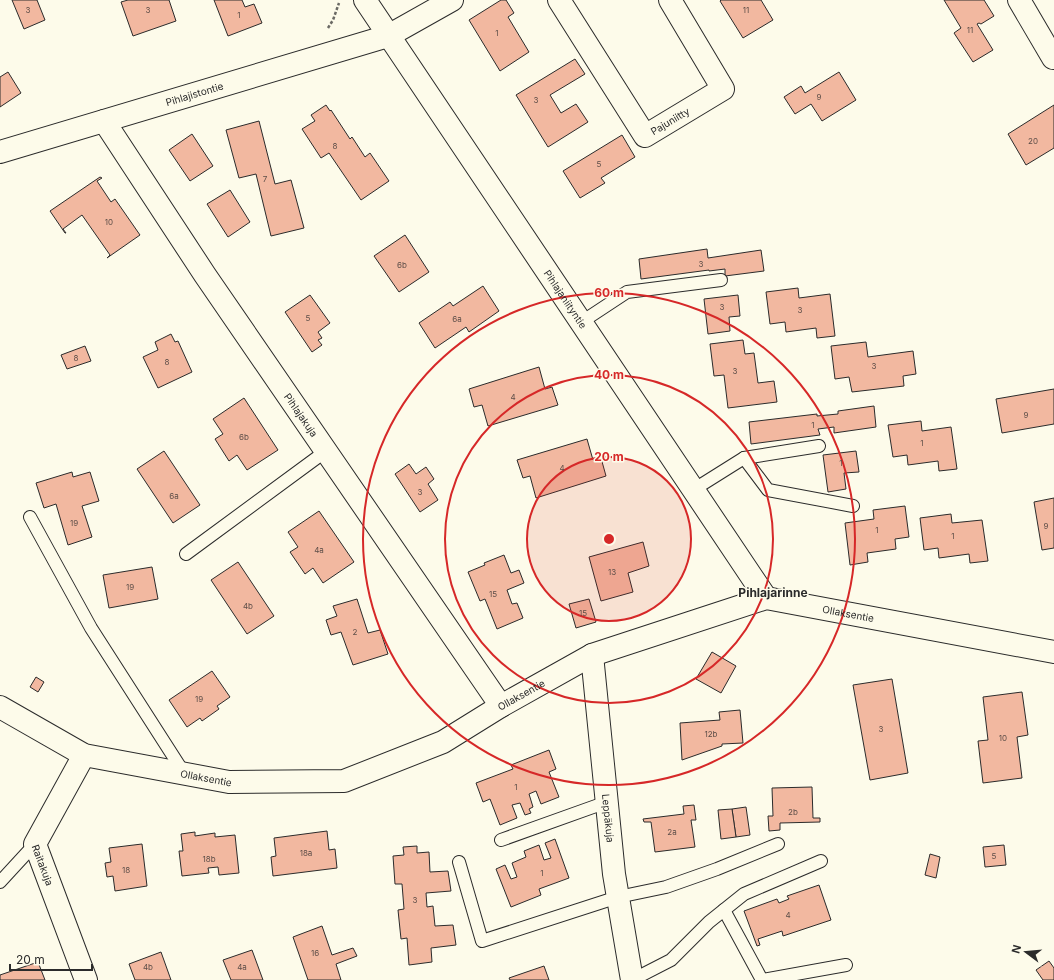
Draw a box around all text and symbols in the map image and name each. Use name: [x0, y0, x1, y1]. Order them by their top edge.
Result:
house number: 3: [26, 5, 31, 15]
house number: 3: [146, 5, 151, 15]
house number: 11: [743, 5, 749, 15]
house number: 1: [237, 10, 241, 20]
house number: 11: [967, 25, 973, 35]
house number: 1: [495, 28, 499, 38]
street label: Pihlajistontie: [164, 80, 225, 108]
house number: 9: [817, 92, 822, 102]
house number: 3: [534, 95, 539, 105]
street label: Pajuniitty: [648, 104, 692, 137]
house number: 20: [1028, 136, 1038, 146]
house number: 8: [333, 141, 338, 151]
house number: 5: [597, 159, 602, 169]
house number: 7: [263, 174, 268, 184]
house number: 10: [105, 217, 113, 227]
house number: 3: [699, 259, 704, 269]
house number: 6b: [397, 260, 407, 270]
street label: Pihlajaniityntie: [542, 267, 590, 331]
text: 60 m: [594, 285, 624, 300]
house number: 3: [720, 302, 725, 312]
house number: 3: [798, 305, 803, 315]
house number: 5: [306, 313, 311, 323]
house number: 6a: [452, 314, 462, 324]
house number: 8: [74, 353, 79, 363]
house number: 8: [165, 357, 170, 367]
house number: 3: [872, 361, 877, 371]
house number: 3: [733, 366, 738, 376]
text: 40 m: [594, 367, 624, 382]
street label: Pihlajakuja: [282, 391, 320, 439]
house number: 4: [510, 392, 516, 402]
house number: 9: [1024, 410, 1029, 420]
house number: 1: [811, 420, 815, 430]
house number: 6b: [239, 432, 249, 442]
house number: 1: [920, 438, 924, 448]
text: 20 m: [594, 449, 624, 464]
house number: 1: [839, 458, 843, 468]
house number: 4: [559, 463, 565, 473]
house number: 3: [418, 487, 423, 497]
house number: 6a: [169, 491, 179, 501]
house number: 19: [70, 518, 78, 528]
house number: 9: [1044, 521, 1049, 531]
house number: 1: [875, 525, 879, 535]
house number: 1: [951, 531, 955, 541]
centre of rings: [602, 532, 616, 546]
house number: 4a: [314, 545, 324, 555]
house number: 13: [608, 567, 616, 577]
house number: 19: [126, 582, 134, 592]
district label: Pihlajarinne: [738, 585, 808, 600]
house number: 15: [489, 589, 497, 599]
house number: 4b: [243, 601, 253, 611]
street label: Ollaksentie: [821, 603, 875, 624]
house number: 15: [579, 608, 587, 618]
house number: 2: [353, 627, 358, 637]
street label: Ollaksentie: [495, 677, 547, 713]
house number: 19: [195, 694, 203, 704]
house number: 3: [879, 724, 884, 734]
house number: 12b: [704, 729, 718, 739]
house number: 10: [999, 733, 1007, 743]
street label: Ollaksentie: [179, 767, 233, 788]
house number: 1: [514, 782, 518, 792]
street label: Leppäkuja: [600, 793, 617, 843]
house number: 2b: [788, 807, 798, 817]
house number: 2a: [667, 827, 677, 837]
street label: Raitakuja: [30, 843, 56, 887]
house number: 18a: [300, 848, 312, 858]
house number: 5: [992, 851, 997, 861]
house number: 18b: [202, 854, 216, 864]
house number: 18: [122, 865, 130, 875]
house number: 1: [540, 868, 544, 878]
house number: 3: [413, 895, 418, 905]
house number: 4: [785, 910, 791, 920]
north arrow: [1006, 932, 1046, 972]
text: N: [1009, 943, 1024, 955]
scale bar: [10, 946, 92, 972]
house number: 16: [311, 948, 319, 958]
text: 20 m: [16, 952, 45, 967]
house number: 4b: [143, 962, 153, 972]
house number: 4a: [237, 962, 247, 972]

